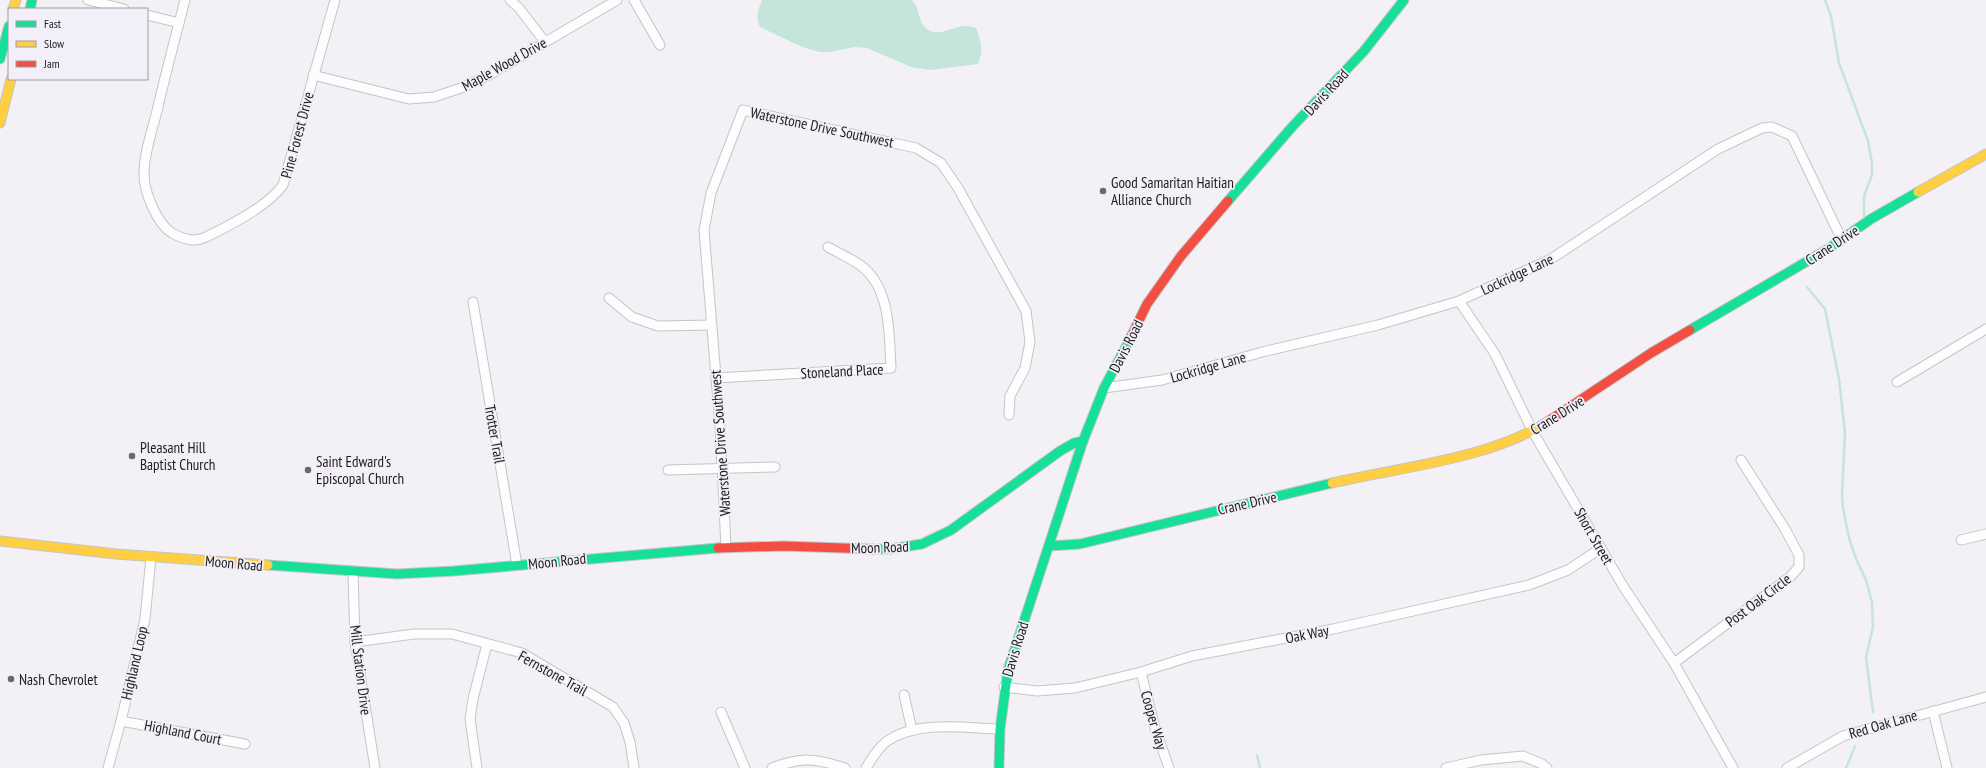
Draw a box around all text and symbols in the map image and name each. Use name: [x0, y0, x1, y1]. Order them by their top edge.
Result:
legend: [8, 8, 148, 80]
text: Fast: [44, 16, 62, 31]
street label: Maple Wood Drive: [458, 33, 550, 95]
text: Slow: [44, 36, 65, 51]
text: Jam: [43, 56, 60, 71]
street label: Davis Road: [1300, 65, 1352, 119]
street label: Pine Forest Drive: [276, 90, 318, 180]
street label: Waterstone Drive Southwest: [749, 103, 895, 151]
place label: Good Samaritan Haitian Alliance Church: [1111, 173, 1234, 209]
marker: Good Samaritan Haitian Alliance Church: [1098, 186, 1108, 196]
street label: Crane Drive: [1802, 221, 1862, 269]
street label: Lockridge Lane: [1478, 249, 1556, 299]
street label: Davis Road: [1105, 316, 1147, 376]
street label: Lockridge Lane: [1168, 347, 1248, 387]
street label: Stoneland Place: [800, 359, 884, 383]
street label: Waterstone Drive Southwest: [705, 369, 735, 517]
street label: Crane Drive: [1527, 391, 1587, 439]
street label: Trotter Trail: [480, 403, 510, 465]
place label: Pleasant Hill Baptist Church: [140, 438, 215, 474]
marker: Pleasant Hill Baptist Church: [127, 451, 137, 461]
place label: Saint Edward's Episcopal Church: [316, 452, 404, 488]
marker: Saint Edward's Episcopal Church: [303, 465, 313, 475]
street label: Crane Drive: [1216, 487, 1278, 519]
street label: Short Street: [1570, 504, 1618, 568]
street label: Moon Road: [851, 536, 909, 558]
street label: Moon Road: [527, 549, 587, 573]
street label: Moon Road: [204, 551, 264, 575]
street label: Post Oak Circle: [1721, 569, 1795, 631]
street label: Davis Road: [998, 619, 1032, 679]
street label: Oak Way: [1284, 620, 1331, 648]
street label: Highland Loop: [116, 624, 152, 702]
street label: Mill Station Drive: [346, 624, 376, 716]
street label: Fernstone Trail: [515, 646, 591, 700]
place label: Nash Chevrolet: [19, 670, 98, 689]
marker: Nash Chevrolet: [6, 674, 16, 684]
street label: Cooper Way: [1137, 688, 1172, 752]
street label: Red Oak Lane: [1847, 705, 1919, 743]
street label: Highland Court: [143, 715, 223, 749]

